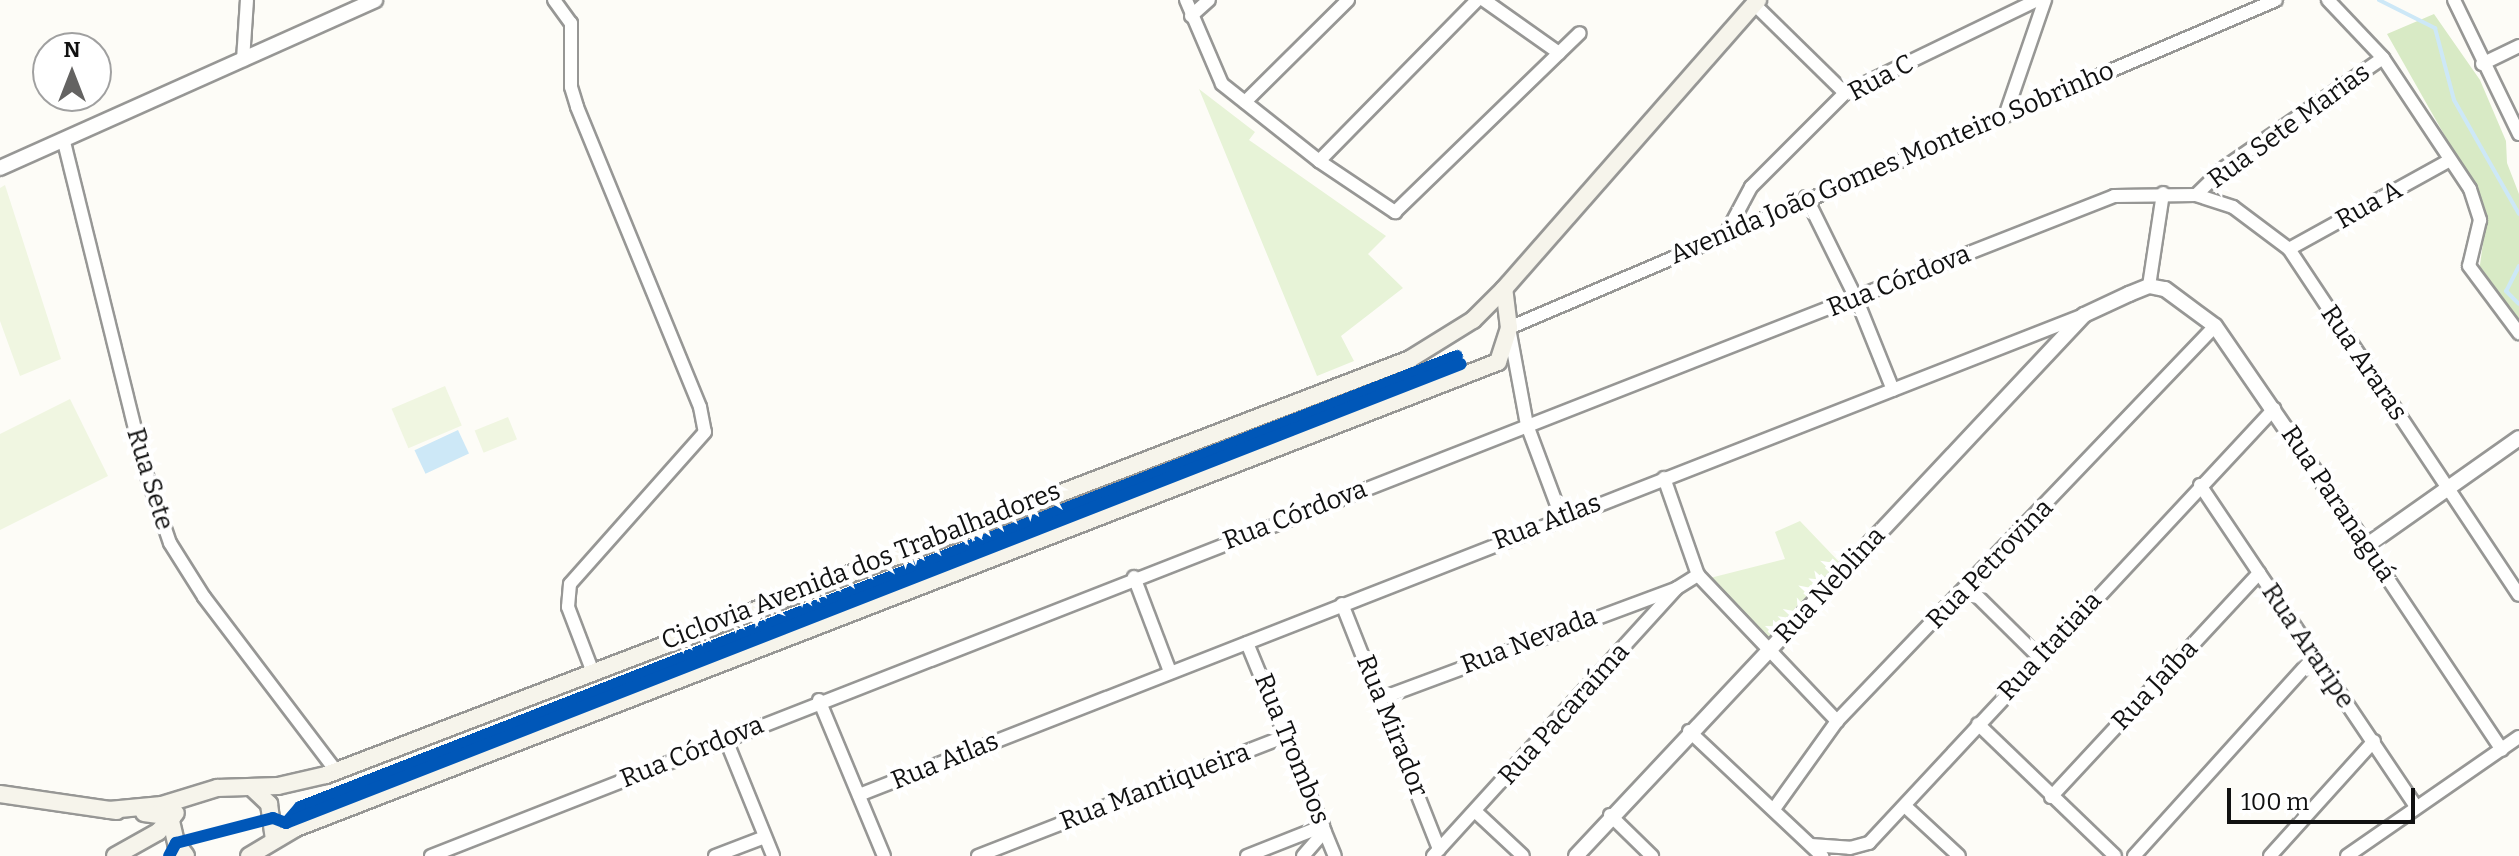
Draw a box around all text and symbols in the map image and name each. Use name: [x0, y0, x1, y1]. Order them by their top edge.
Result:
north arrow: [32, 32, 112, 112]
text: N: [64, 36, 80, 63]
street label: Rua C: [1843, 48, 1919, 108]
street label: Avenida João Gomes Monteiro Sobrinho: [1665, 55, 2119, 271]
street label: Rua Sete Marias: [2202, 57, 2376, 195]
street label: Rua A: [2331, 174, 2407, 236]
street label: Rua Córdova: [1823, 238, 1975, 324]
street label: Rua Araras: [2314, 299, 2414, 427]
street label: Rua Paranaguá: [2274, 420, 2402, 588]
street label: Rua Sete: [120, 424, 180, 534]
street label: Rua Córdova: [1219, 473, 1371, 557]
street label: Ciclovia Avenida dos Trabalhadores: [657, 475, 1065, 657]
street label: Rua Atlas: [1489, 487, 1605, 557]
street label: Rua Petrovina: [1920, 493, 2060, 635]
street label: Rua Neblina: [1768, 520, 1892, 650]
street label: Rua Araripe: [2255, 578, 2361, 714]
street label: Rua Itatiaia: [1992, 585, 2108, 707]
street label: Rua Nevada: [1457, 601, 1601, 681]
street label: Rua Jaíba: [2105, 633, 2205, 737]
street label: Rua Pacaraíma: [1492, 637, 1636, 791]
street label: Rua Mirador: [1349, 651, 1435, 801]
street label: Rua Trombos: [1248, 669, 1336, 829]
street label: Rua Córdova: [616, 709, 768, 795]
street label: Rua Atlas: [887, 725, 1003, 797]
street label: Rua Mantiqueira: [1056, 736, 1254, 838]
scale bar: [2231, 772, 2419, 822]
text: 100 m: [2241, 788, 2309, 816]

